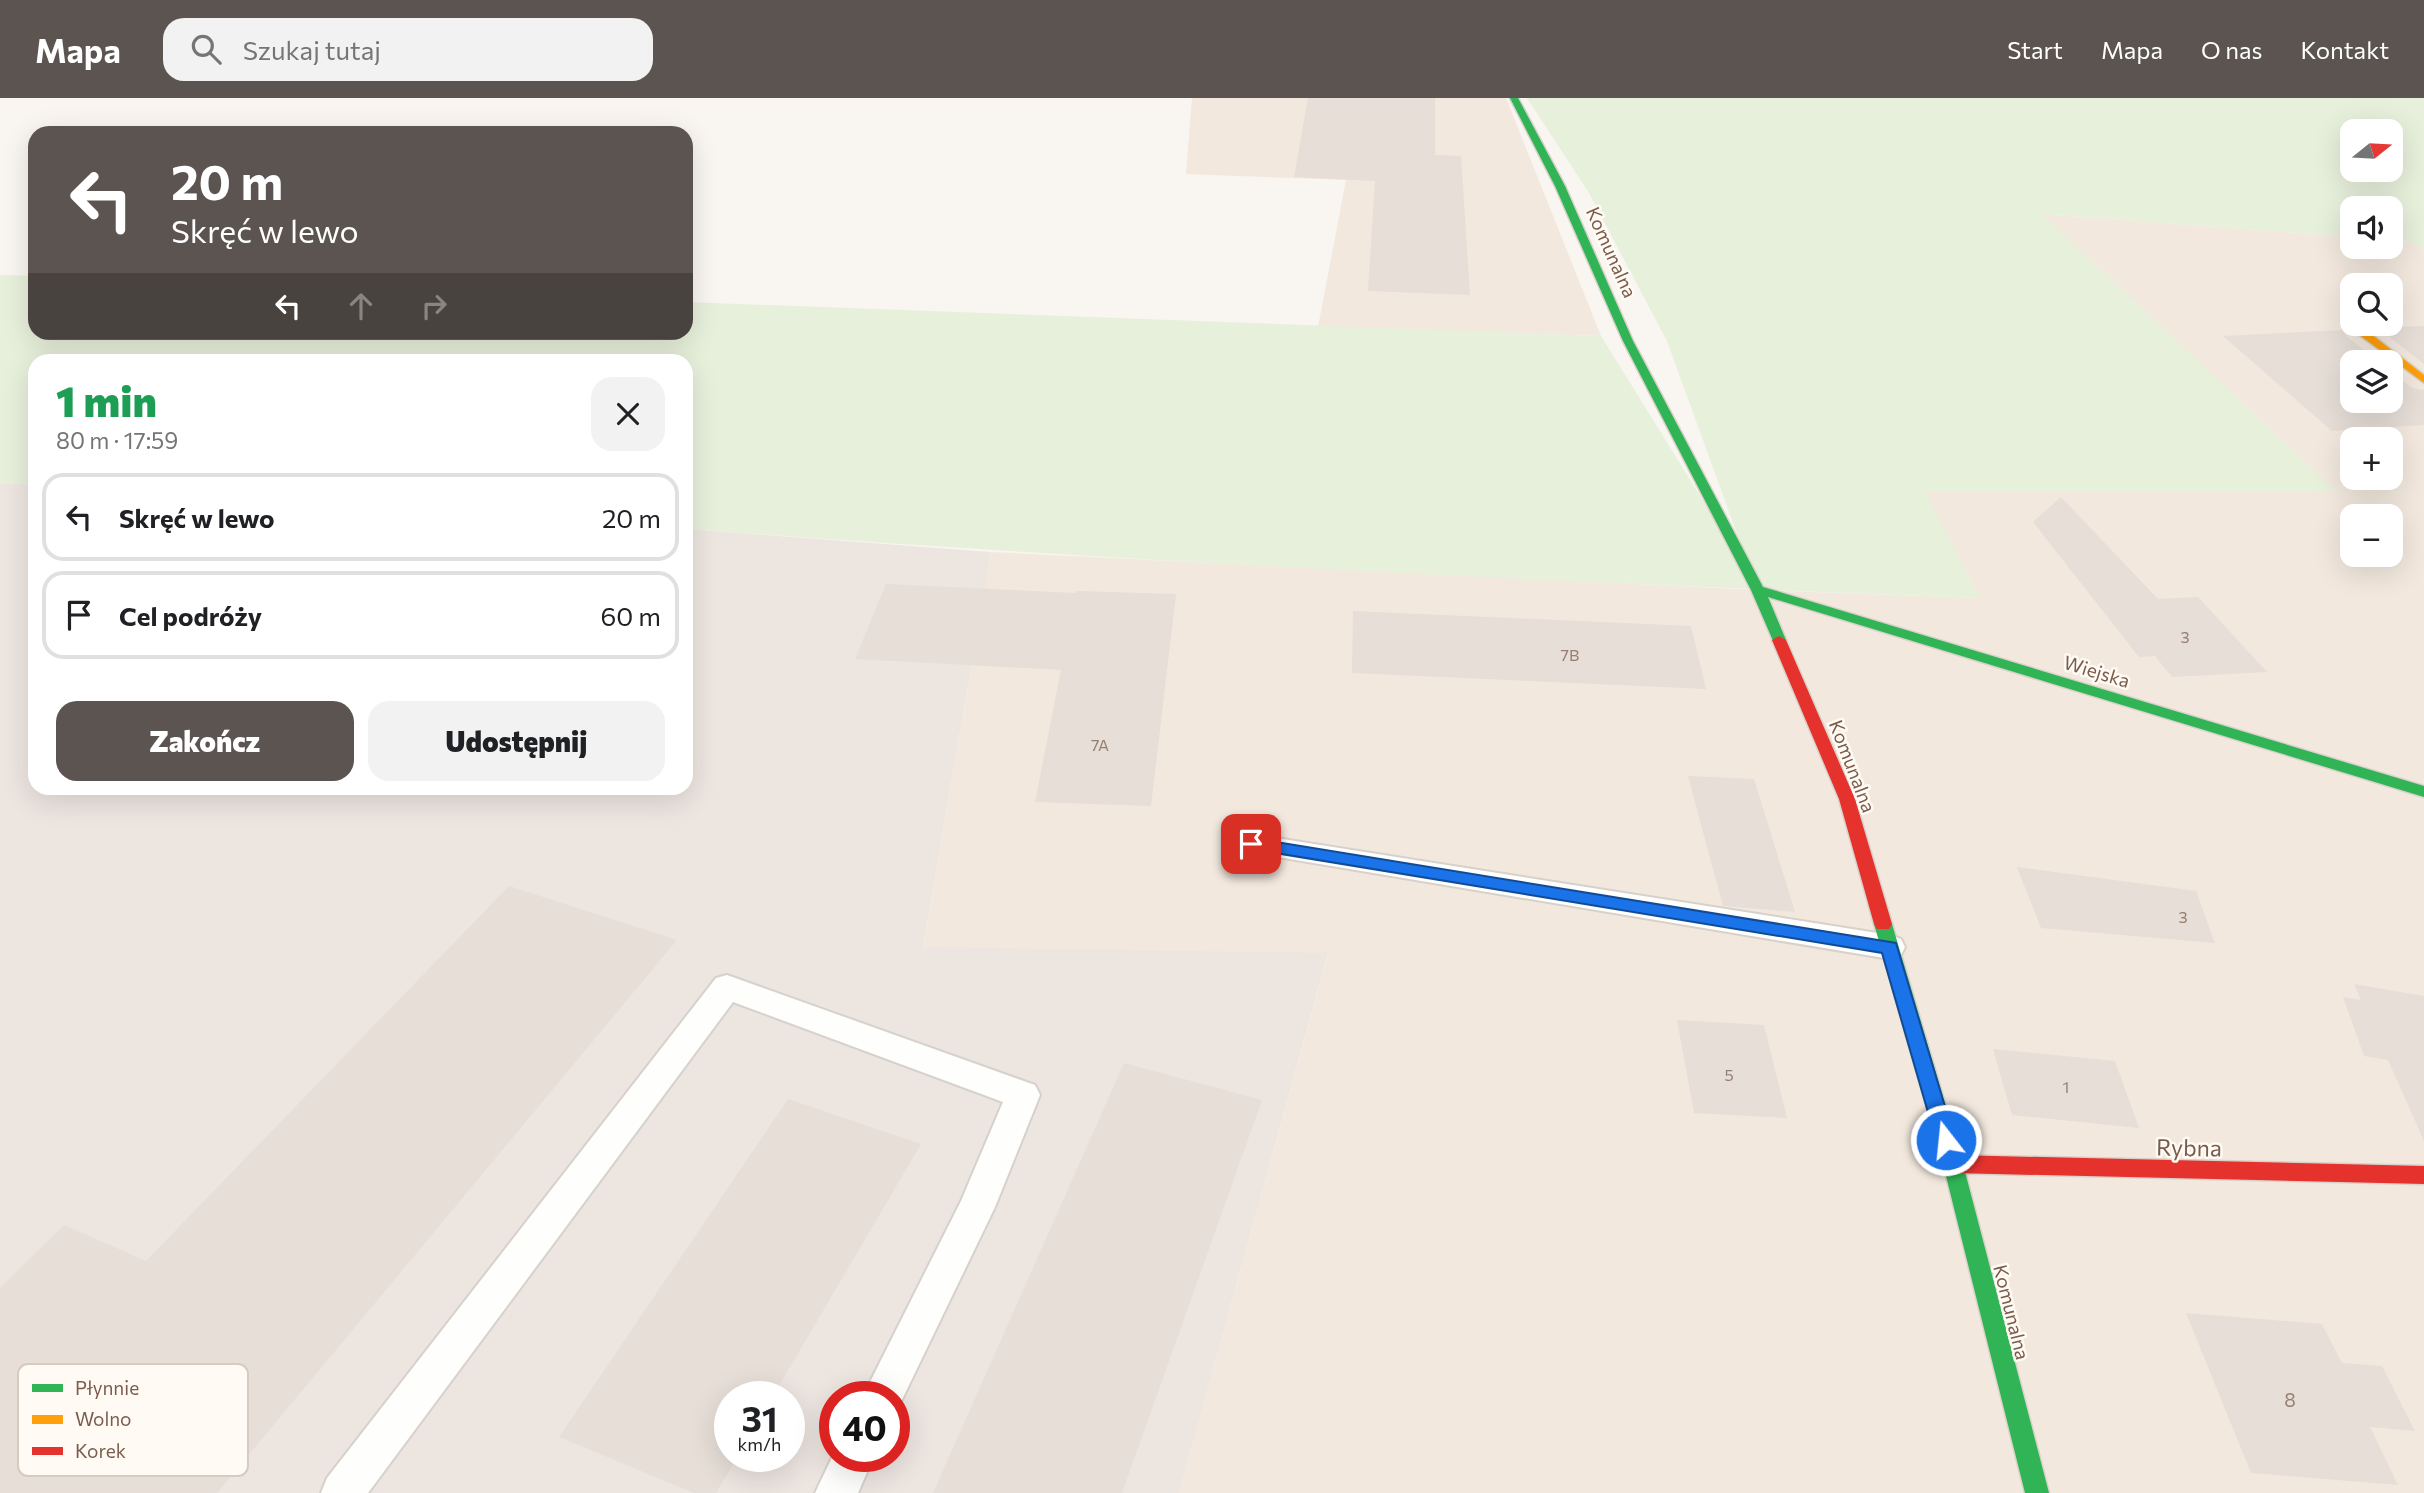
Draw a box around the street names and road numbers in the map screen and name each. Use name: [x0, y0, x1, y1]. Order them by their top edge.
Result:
street label: Komunalna: [1582, 203, 1642, 301]
street label: Wiejska: [2061, 650, 2133, 692]
street label: Komunalna: [1825, 717, 1881, 815]
street label: Rybna: [2156, 1132, 2222, 1162]
street label: Komunalna: [1989, 1262, 2035, 1362]

